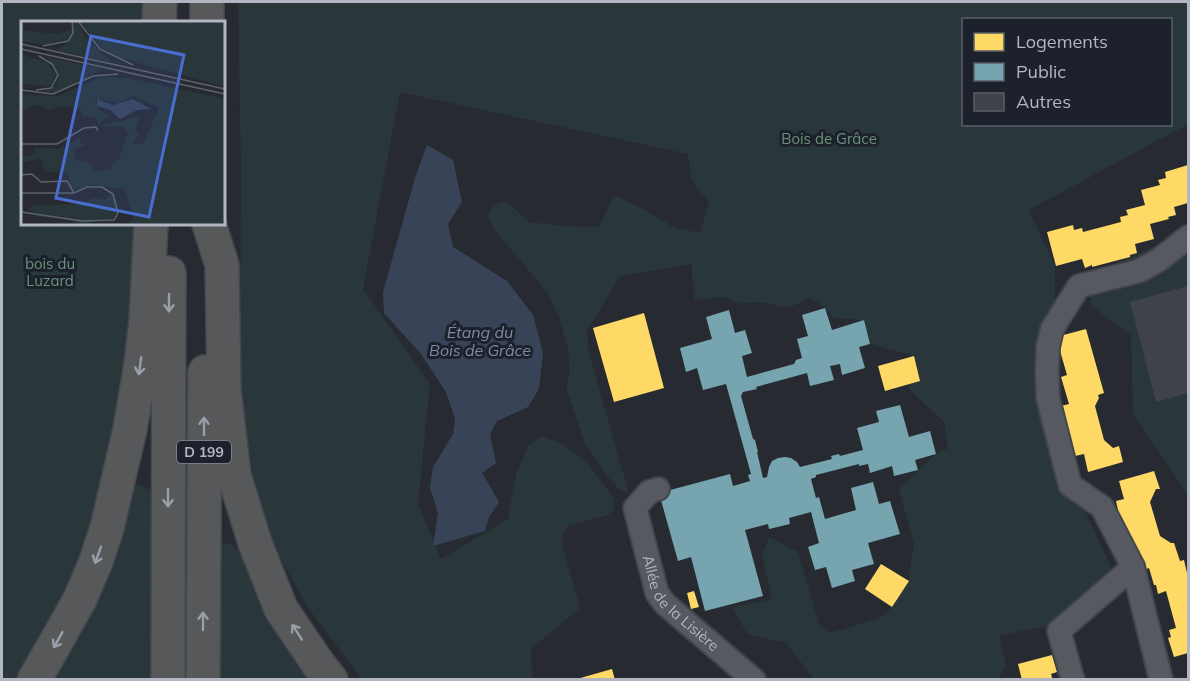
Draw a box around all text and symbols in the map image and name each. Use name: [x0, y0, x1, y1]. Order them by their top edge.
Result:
legend: [962, 18, 1172, 126]
inset map: [21, 21, 225, 225]
text: Logements: [1016, 30, 1108, 53]
text: Public: [1016, 60, 1066, 83]
text: Autres: [1016, 90, 1071, 113]
park label: Bois de Grâce: [781, 129, 877, 148]
park label: bois du Luzard: [25, 254, 75, 290]
one-way arrow: [163, 292, 175, 312]
water label: Étang du Bois de Grâce: [429, 322, 531, 360]
one-way arrow: [135, 355, 146, 375]
one-way arrow: [198, 417, 210, 437]
road number: D 199: [177, 441, 231, 463]
one-way arrow: [162, 487, 174, 507]
one-way arrow: [91, 546, 102, 564]
street label: Allée de la Lisière: [639, 553, 723, 655]
one-way arrow: [197, 612, 209, 632]
one-way arrow: [290, 624, 302, 641]
one-way arrow: [52, 631, 64, 648]

